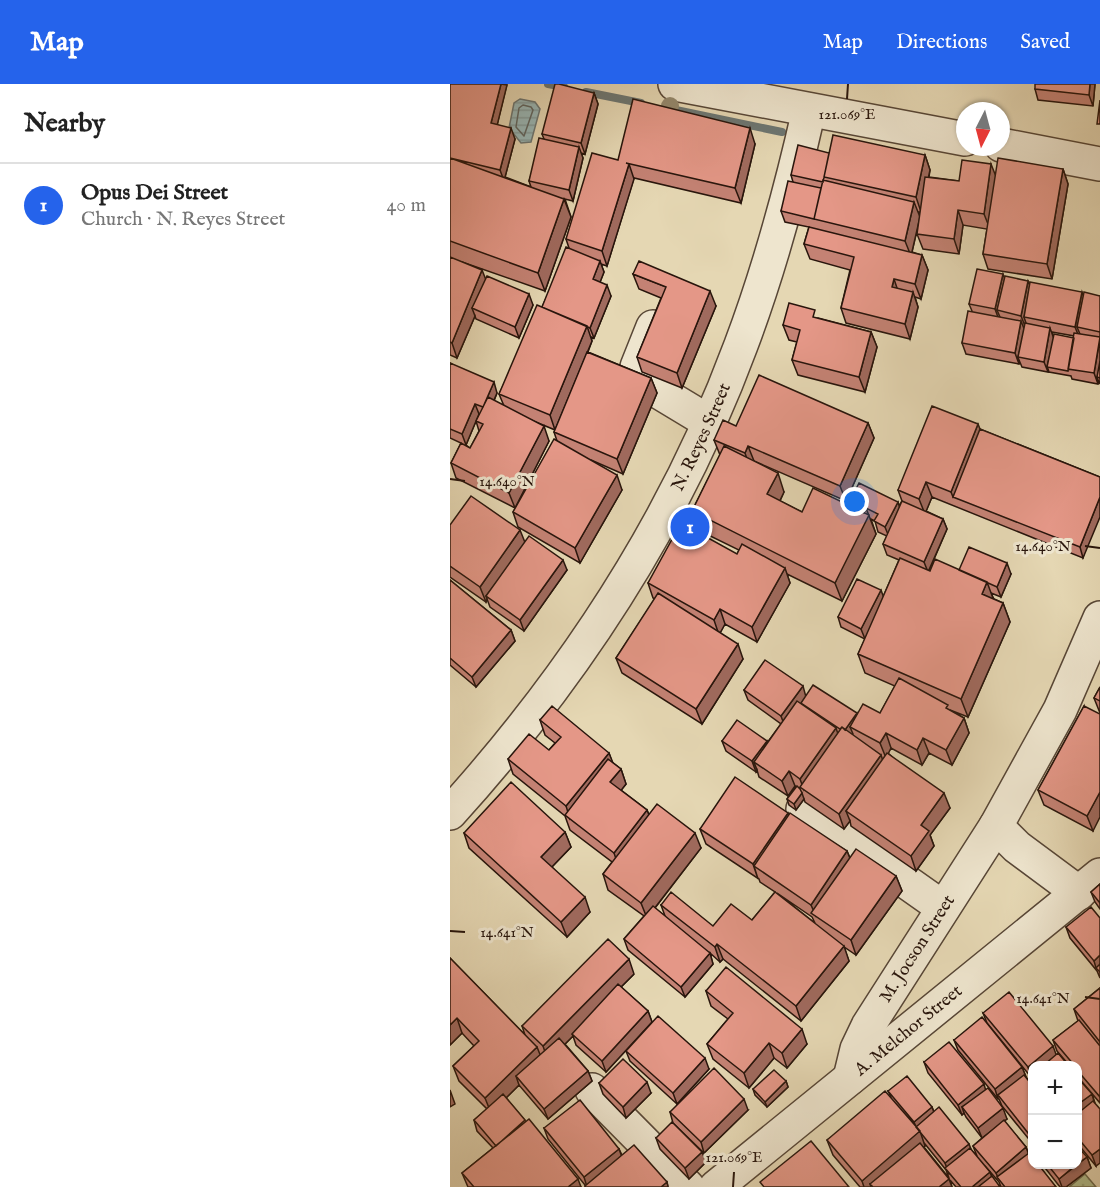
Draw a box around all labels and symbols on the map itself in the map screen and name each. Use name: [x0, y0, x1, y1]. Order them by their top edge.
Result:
north arrow: [956, 102, 1010, 156]
text: 121.069°E: [819, 105, 875, 124]
street label: N. Reyes Street: [667, 380, 736, 495]
text: 14.640°N: [479, 472, 535, 491]
your location: [840, 487, 869, 516]
pin: 1: [670, 504, 710, 550]
text: 14.640°N: [1015, 537, 1071, 556]
street label: M. Jocson Street: [874, 891, 960, 1007]
text: 14.641°N: [480, 923, 534, 942]
street label: A. Melchor Street: [849, 980, 967, 1082]
text: 14.641°N: [1016, 989, 1070, 1008]
text: 121.069°E: [706, 1148, 762, 1167]

